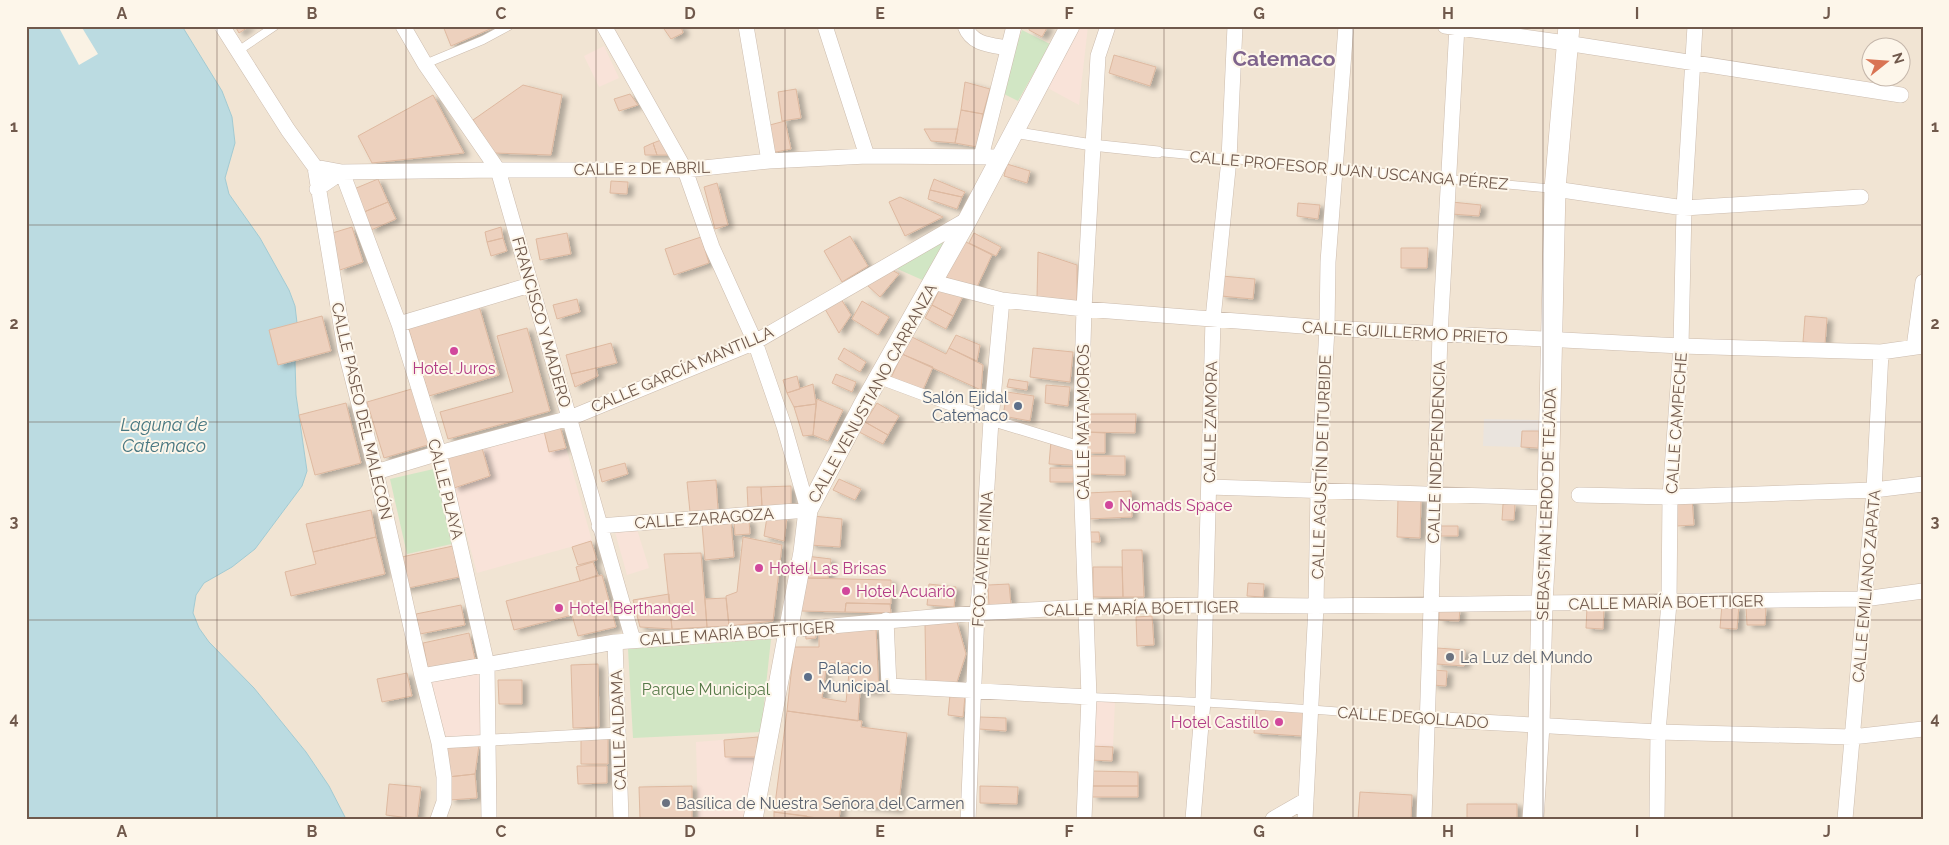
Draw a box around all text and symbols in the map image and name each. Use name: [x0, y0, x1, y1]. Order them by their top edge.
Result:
text: A: [117, 4, 128, 23]
text: B: [307, 4, 318, 23]
text: C: [496, 4, 507, 23]
text: D: [684, 4, 696, 23]
text: E: [875, 4, 885, 23]
text: F: [1064, 4, 1074, 23]
text: G: [1253, 4, 1265, 23]
text: H: [1442, 4, 1454, 23]
text: I: [1635, 4, 1639, 23]
text: J: [1823, 4, 1831, 23]
north arrow: [1862, 38, 1912, 88]
district label: Catemaco: [1233, 46, 1336, 71]
text: N: [1889, 51, 1908, 66]
text: 1: [10, 117, 18, 136]
text: 1: [1931, 117, 1939, 136]
street label: CALLE PROFESOR JUAN USCANGA PÉREZ: [1189, 146, 1509, 194]
street label: CALLE 2 DE ABRIL: [574, 158, 711, 179]
street label: FRANCISCO Y MADERO: [508, 235, 575, 410]
street label: CALLE VENUSTIANO CARRANZA: [804, 280, 941, 506]
street label: CALLE PASEO DEL MALECÓN: [327, 300, 397, 522]
text: 2: [9, 314, 19, 333]
text: 2: [1930, 314, 1940, 333]
street label: CALLE GUILLERMO PRIETO: [1302, 318, 1508, 347]
street label: CALLE GARCÍA MANTILLA: [588, 321, 777, 417]
street label: CALLE MATAMOROS: [1074, 344, 1093, 500]
marker: Hotel Juros: [448, 345, 460, 357]
street label: CALLE CAMPECHE: [1662, 351, 1691, 494]
street label: CALLE AGUSTÍN DE ITURBIDE: [1307, 354, 1335, 580]
place label: Hotel Juros: [413, 359, 496, 378]
street label: CALLE INDEPENDENCIA: [1424, 360, 1449, 544]
street label: CALLE ZAMORA: [1200, 361, 1221, 483]
street label: SEBASTIAN LERDO DE TEJADA: [1533, 387, 1560, 621]
place label: Salón Ejidal Catemaco: [922, 388, 1009, 425]
marker: Salón Ejidal Catemaco: [1012, 400, 1024, 412]
water label: Laguna de Catemaco: [121, 414, 208, 456]
street label: CALLE PLAYA: [424, 437, 467, 542]
street label: CALLE EMILIANO ZAPATA: [1849, 489, 1884, 683]
street label: FCO. JAVIER MINA: [968, 490, 997, 628]
place label: Nomads Space: [1119, 496, 1232, 515]
marker: Nomads Space: [1103, 499, 1115, 511]
street label: CALLE ZARAGOZA: [634, 504, 775, 533]
text: 3: [10, 512, 19, 531]
text: 3: [1931, 512, 1940, 531]
place label: Hotel Las Brisas: [769, 559, 887, 578]
marker: Hotel Las Brisas: [753, 562, 765, 574]
place label: Hotel Acuario: [856, 582, 955, 601]
marker: Hotel Acuario: [840, 585, 852, 597]
street label: CALLE MARÍA BOETTIGER: [1568, 590, 1764, 614]
street label: CALLE MARÍA BOETTIGER: [1043, 596, 1239, 620]
place label: Hotel Berthangel: [569, 599, 695, 618]
marker: Hotel Berthangel: [553, 602, 565, 614]
street label: CALLE MARÍA BOETTIGER: [639, 616, 835, 650]
place label: La Luz del Mundo: [1460, 648, 1593, 667]
marker: La Luz del Mundo: [1444, 651, 1456, 663]
place label: Palacio Municipal: [818, 659, 890, 696]
street label: CALLE ALDAMA: [607, 669, 630, 791]
marker: Palacio Municipal: [802, 671, 814, 683]
park label: Parque Municipal: [642, 680, 771, 699]
street label: CALLE DEGOLLADO: [1337, 703, 1489, 732]
text: 4: [9, 709, 19, 728]
text: 4: [1930, 709, 1940, 728]
place label: Hotel Castillo: [1171, 713, 1269, 732]
marker: Hotel Castillo: [1273, 716, 1285, 728]
place label: Basílica de Nuestra Señora del Carmen: [676, 794, 965, 813]
marker: Basílica de Nuestra Señora del Carmen: [660, 797, 672, 809]
text: A: [117, 822, 128, 841]
text: B: [307, 822, 318, 841]
text: C: [496, 822, 507, 841]
text: D: [684, 822, 696, 841]
text: E: [875, 822, 885, 841]
text: F: [1064, 822, 1074, 841]
text: G: [1253, 822, 1265, 841]
text: H: [1442, 822, 1454, 841]
text: I: [1635, 822, 1639, 841]
text: J: [1823, 822, 1831, 841]

